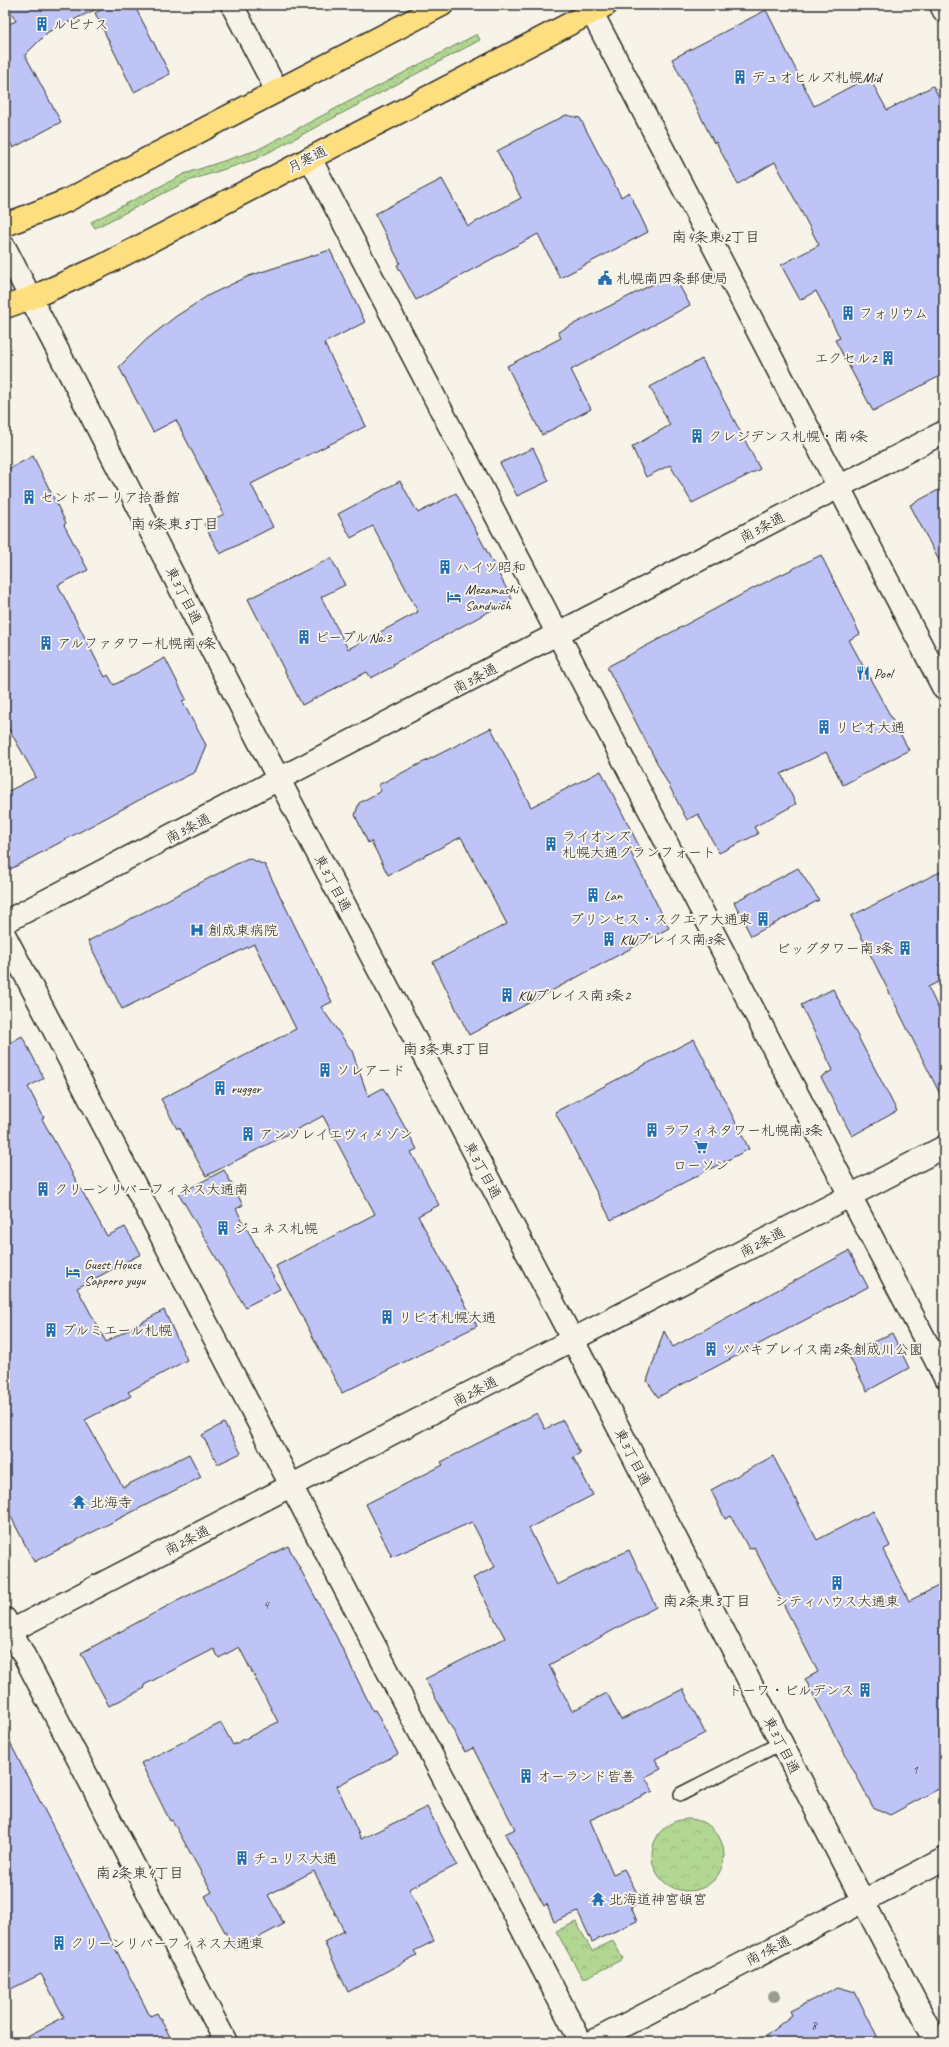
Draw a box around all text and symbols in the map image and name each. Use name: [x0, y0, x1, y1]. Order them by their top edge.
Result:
building icon: ルピナス: [34, 16, 50, 32]
place label: ルピナス: [53, 16, 108, 33]
building icon: デュオヒルズ札幌Mid: [732, 69, 748, 85]
place label: デュオヒルズ札幌Mid: [751, 69, 884, 86]
street label: 月寒通: [285, 142, 330, 177]
district label: 南4条東2丁目: [672, 228, 760, 247]
public building icon: 札幌南四条郵便局: [597, 270, 613, 286]
place label: 札幌南四条郵便局: [616, 270, 728, 287]
building icon: フォリウム: [840, 305, 856, 321]
place label: フォリウム: [859, 305, 928, 322]
place label: エクセル2: [814, 350, 879, 367]
building icon: エクセル2: [880, 350, 896, 366]
building icon: クレジデンス札幌・南4条: [689, 428, 705, 444]
place label: クレジデンス札幌・南4条: [708, 428, 868, 445]
building icon: セントポーリア拾番館: [21, 489, 37, 505]
place label: セントポーリア拾番館: [40, 489, 180, 506]
street label: 南3条通: [737, 509, 788, 546]
district label: 南4条東3丁目: [131, 515, 219, 534]
building icon: ハイツ昭和: [437, 559, 453, 575]
place label: ハイツ昭和: [456, 559, 526, 576]
street label: 東3丁目通: [162, 564, 205, 627]
place label: Mezamashi Sandwich: [465, 581, 520, 614]
hotel icon: Mezamashi Sandwich: [446, 589, 462, 605]
building icon: ピープルNo.3: [296, 629, 312, 645]
place label: ピープルNo.3: [315, 629, 393, 646]
building icon: アルファタワー札幌南4条: [38, 635, 54, 651]
place label: アルファタワー札幌南4条: [57, 635, 216, 652]
street label: 南3条通: [450, 660, 501, 697]
restaurant icon: Pool: [855, 665, 871, 681]
place label: Pool: [874, 665, 895, 682]
building icon: リビオ大通: [816, 719, 832, 735]
place label: リビオ大通: [835, 719, 905, 736]
street label: 南3条通: [163, 810, 214, 847]
place label: ライオンズ 札幌大通グランフォート: [562, 828, 716, 861]
building icon: ライオンズ 札幌大通グランフォート: [543, 836, 559, 852]
street label: 東3丁目通: [310, 852, 355, 915]
building icon: Lan: [585, 887, 601, 903]
place label: Lan: [604, 887, 623, 904]
place label: プリンセス・スクエア大通東: [570, 911, 752, 928]
building icon: プリンセス・スクエア大通東: [755, 911, 771, 927]
hospital icon: 創成東病院: [189, 922, 205, 938]
place label: 創成東病院: [208, 922, 278, 939]
building icon: KWプレイス南3条: [601, 931, 617, 947]
place label: KWプレイス南3条: [620, 931, 726, 948]
place label: ビッグタワー南3条: [776, 940, 894, 957]
building icon: ビッグタワー南3条: [897, 940, 913, 956]
building icon: KWプレイス南3条2: [499, 987, 515, 1003]
place label: KWプレイス南3条2: [518, 987, 632, 1004]
district label: 南3条東3丁目: [403, 1040, 491, 1059]
building icon: ソレアード: [317, 1062, 333, 1078]
place label: ソレアード: [336, 1062, 405, 1079]
building icon: rugger: [212, 1080, 228, 1096]
place label: rugger: [231, 1080, 263, 1097]
building icon: ラフィネタワー札幌南3条: [644, 1122, 660, 1138]
place label: ラフィネタワー札幌南3条: [663, 1122, 823, 1139]
building icon: アンソレイエヴィメゾン: [240, 1126, 256, 1142]
place label: アンソレイエヴィメゾン: [259, 1126, 413, 1143]
street label: 東3丁目通: [460, 1139, 505, 1202]
supermarket icon: ローソン: [693, 1139, 709, 1155]
place label: ローソン: [673, 1157, 729, 1174]
building icon: クリーンリバーフィネス大通南: [35, 1181, 51, 1197]
place label: クリーンリバーフィネス大通南: [54, 1181, 248, 1198]
building icon: ジュネス札幌: [215, 1220, 231, 1236]
place label: ジュネス札幌: [234, 1220, 318, 1237]
street label: 南2条通: [737, 1224, 788, 1261]
place label: Guest House Sapporo yuyu: [84, 1256, 146, 1289]
hotel icon: Guest House Sapporo yuyu: [65, 1264, 81, 1280]
building icon: リビオ札幌大通: [379, 1309, 395, 1325]
place label: リビオ札幌大通: [398, 1309, 496, 1326]
building icon: プルミエール札幌: [43, 1322, 59, 1338]
place label: プルミエール札幌: [62, 1322, 172, 1339]
building icon: ツバキプレイス南2条創成川公園: [703, 1341, 719, 1357]
place label: ツバキプレイス南2条創成川公園: [722, 1341, 923, 1358]
street label: 南2条通: [450, 1373, 501, 1410]
street label: 東3丁目通: [611, 1426, 654, 1489]
temple icon: 北海寺: [71, 1494, 87, 1510]
place label: 北海寺: [90, 1494, 132, 1511]
street label: 南2条通: [162, 1522, 213, 1559]
building icon: シティハウス大通東: [829, 1575, 845, 1591]
district label: 南2条東3丁目: [663, 1592, 751, 1611]
place label: シティハウス大通東: [774, 1593, 900, 1610]
house number: 4: [263, 1597, 270, 1613]
place label: トーワ・ビルデンス: [728, 1682, 854, 1699]
building icon: トーワ・ビルデンス: [857, 1682, 873, 1698]
street label: 東3丁目通: [760, 1714, 803, 1777]
house number: 1: [912, 1762, 918, 1778]
building icon: オーランド皆善: [518, 1768, 534, 1784]
place label: オーランド皆善: [537, 1768, 635, 1785]
building icon: チュリス大通: [234, 1850, 250, 1866]
place label: チュリス大通: [253, 1850, 337, 1867]
district label: 南2条東4丁目: [96, 1864, 184, 1883]
temple icon: 北海道神宮頓宮: [590, 1891, 606, 1907]
place label: 北海道神宮頓宮: [609, 1891, 707, 1908]
street label: 南1条通: [743, 1932, 794, 1969]
building icon: クリーンリバーフィネス大通東: [51, 1935, 67, 1951]
place label: クリーンリバーフィネス大通東: [70, 1935, 264, 1952]
house number: 8: [811, 2018, 818, 2034]

